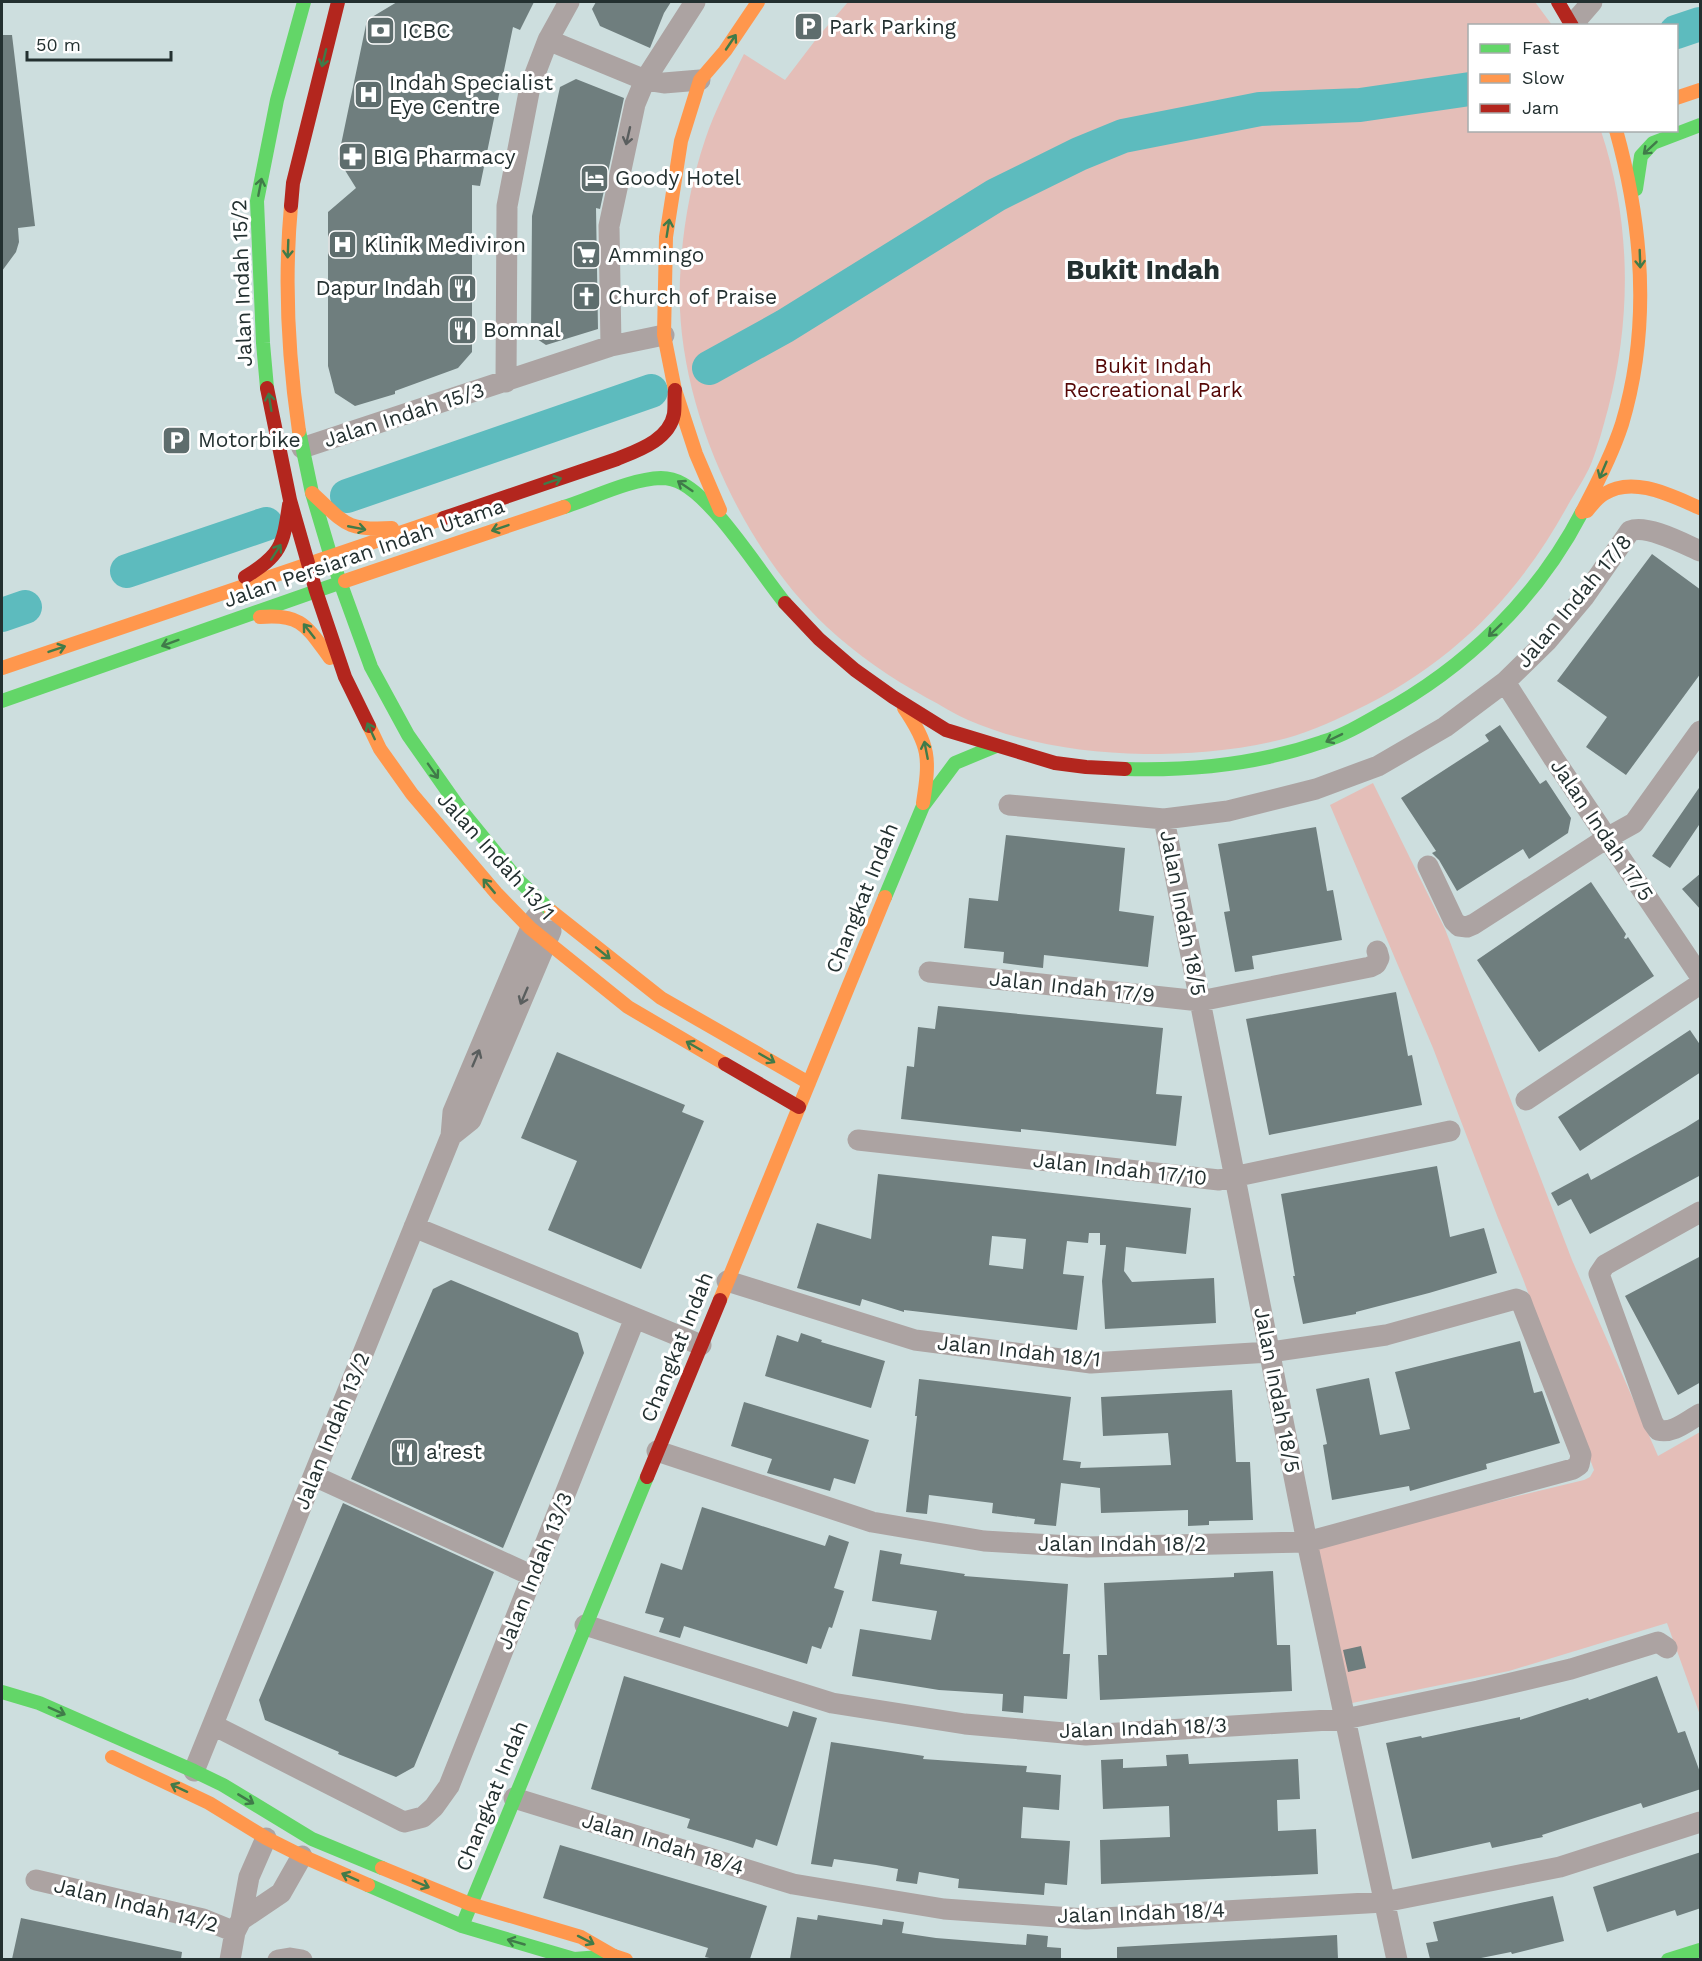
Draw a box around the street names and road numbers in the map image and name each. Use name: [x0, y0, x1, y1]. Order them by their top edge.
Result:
street label: Jalan Indah 15/2: [226, 199, 257, 367]
street label: Jalan Indah 15/3: [320, 377, 487, 452]
street label: Jalan Persiaran Indah Utama: [220, 493, 508, 612]
street label: Jalan Indah 17/8: [1511, 529, 1637, 672]
street label: Jalan Indah 17/5: [1546, 754, 1659, 906]
street label: Jalan Indah 13/1: [432, 787, 560, 925]
street label: Changkat Indah: [820, 819, 903, 977]
street label: Jalan Indah 18/5: [1155, 828, 1212, 998]
street label: Jalan Indah 17/9: [988, 965, 1156, 1008]
street label: Jalan Indah 17/10: [1032, 1147, 1208, 1190]
street label: Changkat Indah: [635, 1268, 718, 1426]
street label: Jalan Indah 18/5: [1249, 1305, 1306, 1475]
street label: Jalan Indah 18/1: [936, 1329, 1102, 1372]
street label: Jalan Indah 13/2: [289, 1348, 375, 1513]
street label: Jalan Indah 13/3: [492, 1488, 578, 1653]
street label: Jalan Indah 18/2: [1038, 1531, 1206, 1556]
street label: Jalan Indah 18/3: [1058, 1712, 1228, 1743]
street label: Changkat Indah: [450, 1717, 533, 1875]
street label: Jalan Indah 18/4: [579, 1807, 747, 1880]
street label: Jalan Indah 14/2: [51, 1872, 221, 1937]
street label: Jalan Indah 18/4: [1057, 1897, 1225, 1928]

